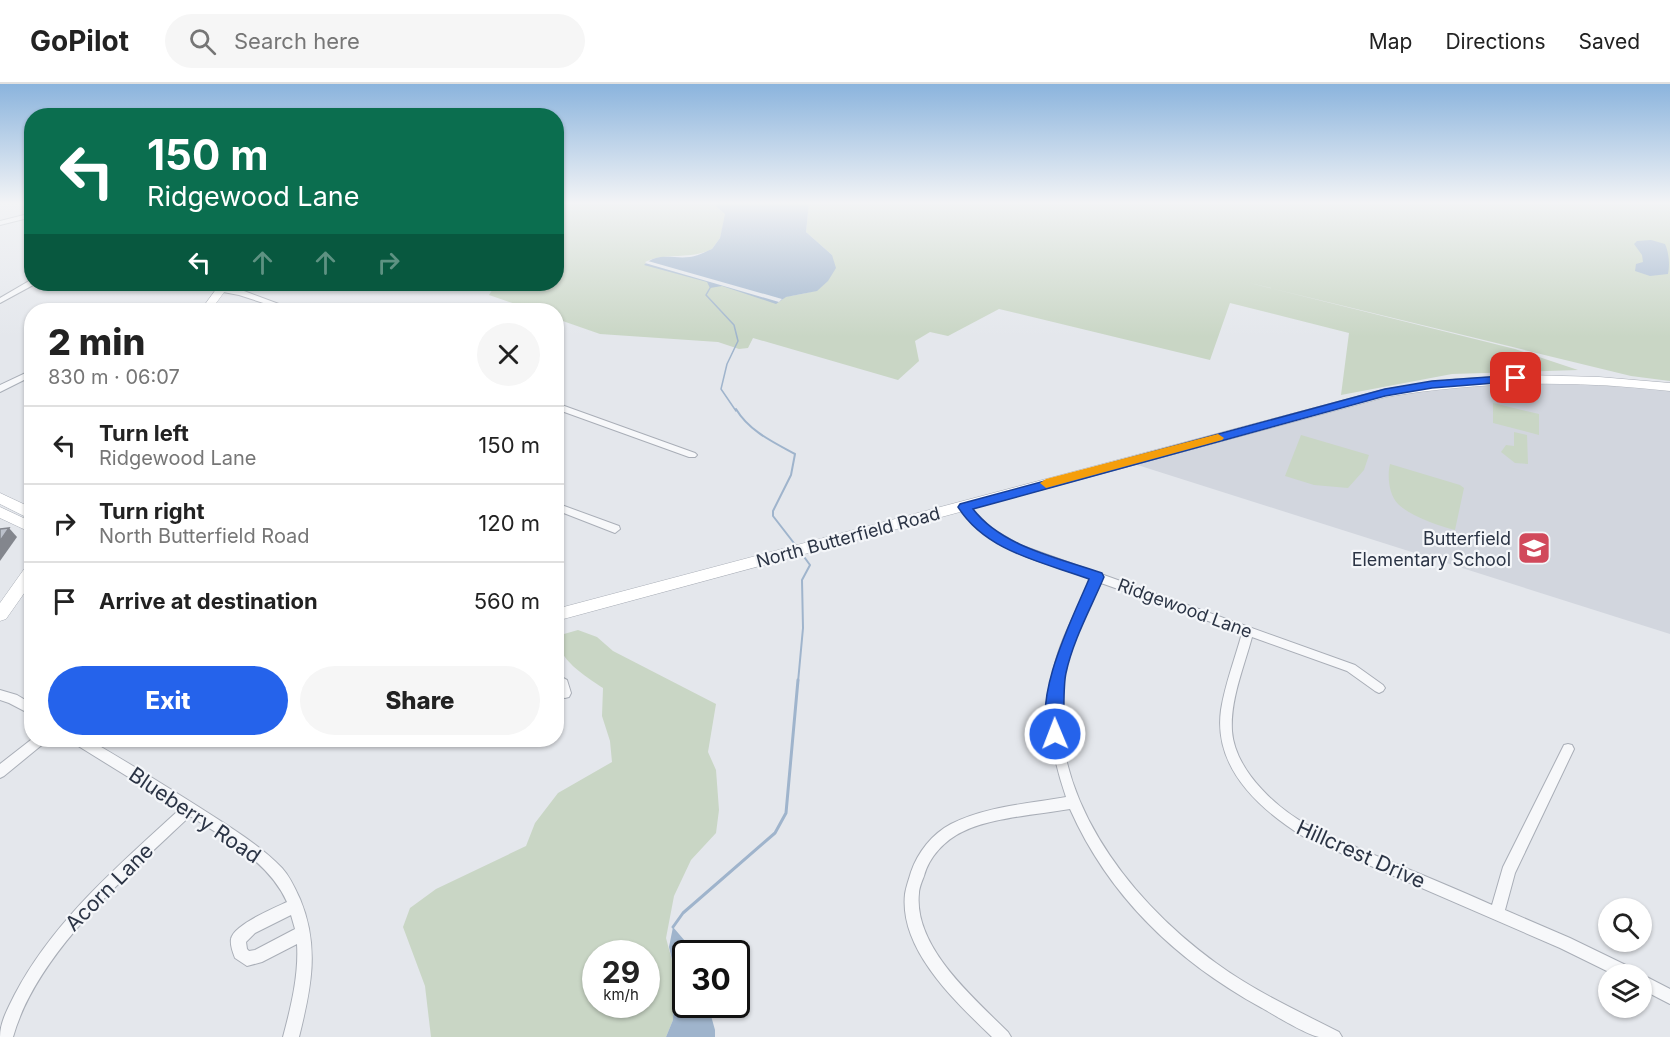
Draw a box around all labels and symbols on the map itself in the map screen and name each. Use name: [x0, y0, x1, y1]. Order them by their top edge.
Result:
pin: [1490, 352, 1541, 403]
street label: North Butterfield Road: [754, 502, 942, 572]
place label: Butterfield Elementary School: [1352, 528, 1511, 570]
school or university icon: Butterfield Elementary School: [1516, 530, 1552, 566]
street label: Ridgewood Lane: [1115, 574, 1255, 642]
position arrow: [1023, 702, 1087, 766]
street label: Blueberry Road: [124, 762, 266, 868]
street label: Hillcrest Drive: [1293, 814, 1429, 894]
street label: Acorn Lane: [60, 838, 158, 936]
speed limit sign: 30: [672, 940, 750, 1018]

